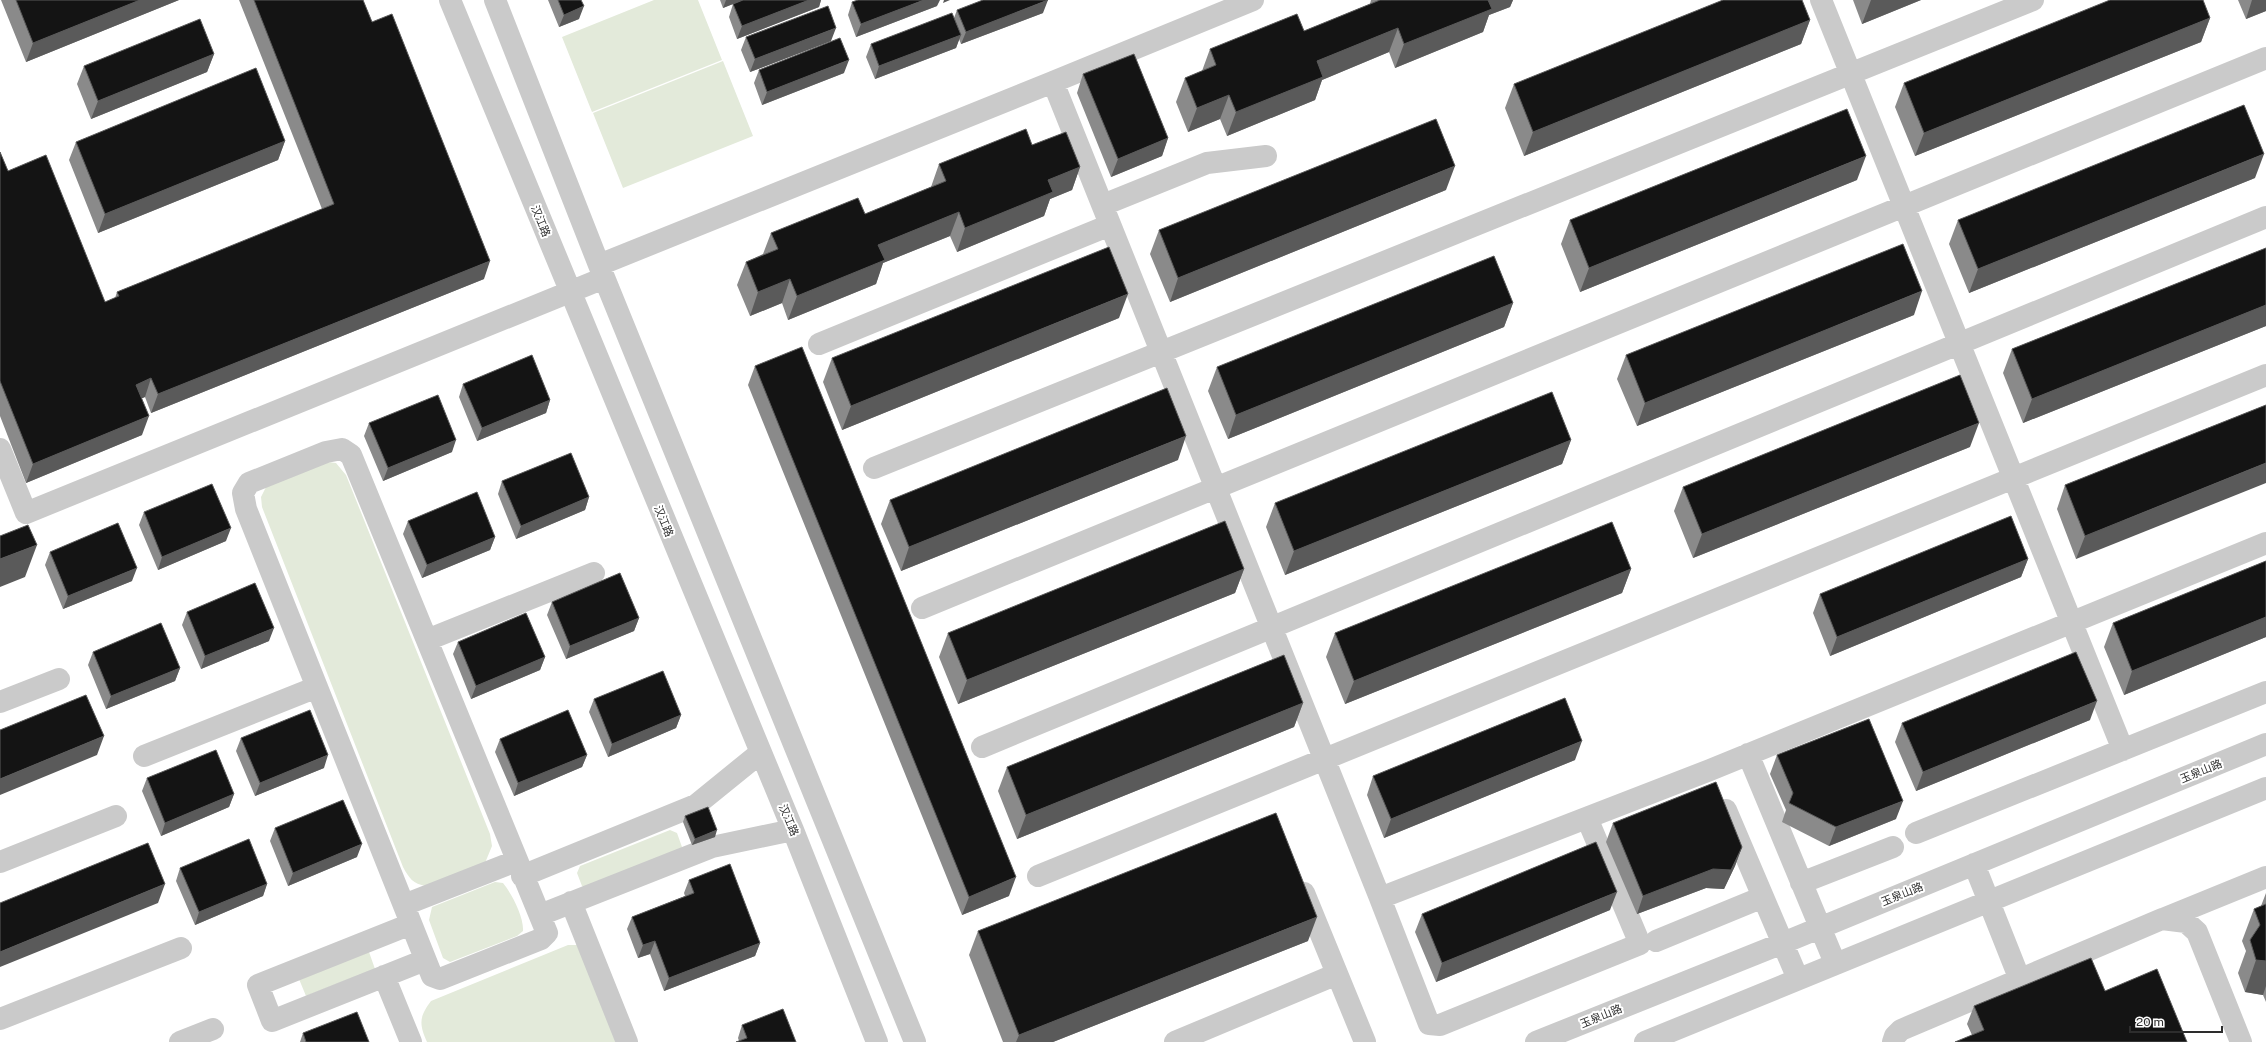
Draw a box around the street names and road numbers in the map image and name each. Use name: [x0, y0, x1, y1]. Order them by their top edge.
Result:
street label: 汉江路: [529, 203, 553, 239]
street label: 汉江路: [652, 503, 676, 539]
street label: 玉泉山路: [2178, 757, 2224, 785]
street label: 汉江路: [777, 802, 801, 838]
street label: 玉泉山路: [1879, 880, 1925, 908]
street label: 玉泉山路: [1578, 1002, 1624, 1030]

